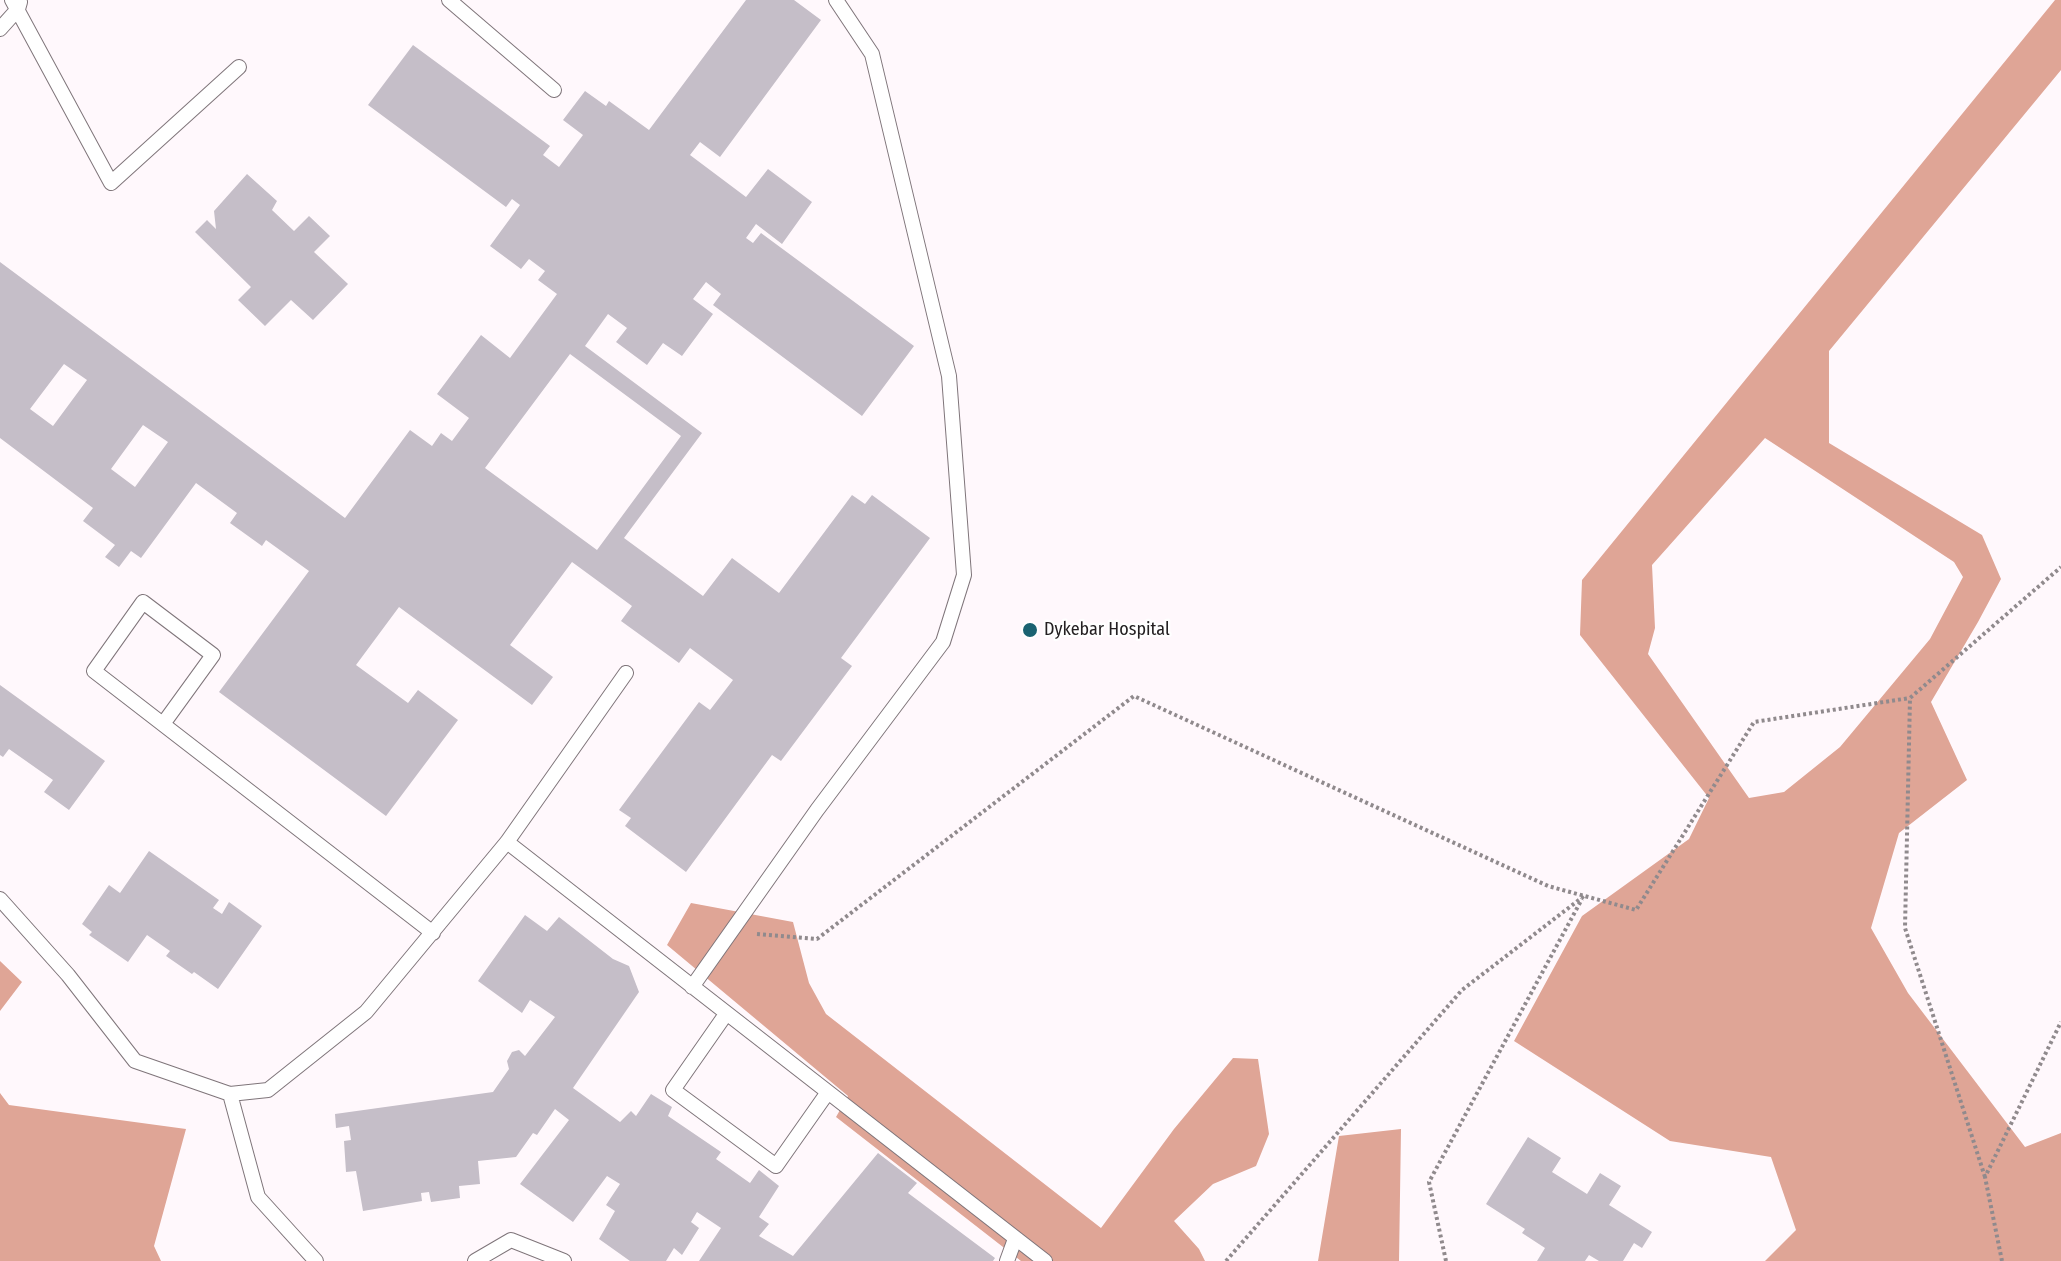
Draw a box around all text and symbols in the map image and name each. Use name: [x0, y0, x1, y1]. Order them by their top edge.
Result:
place label: Dykebar Hospital: [1044, 619, 1170, 641]
marker: Dykebar Hospital: [1021, 621, 1039, 639]

